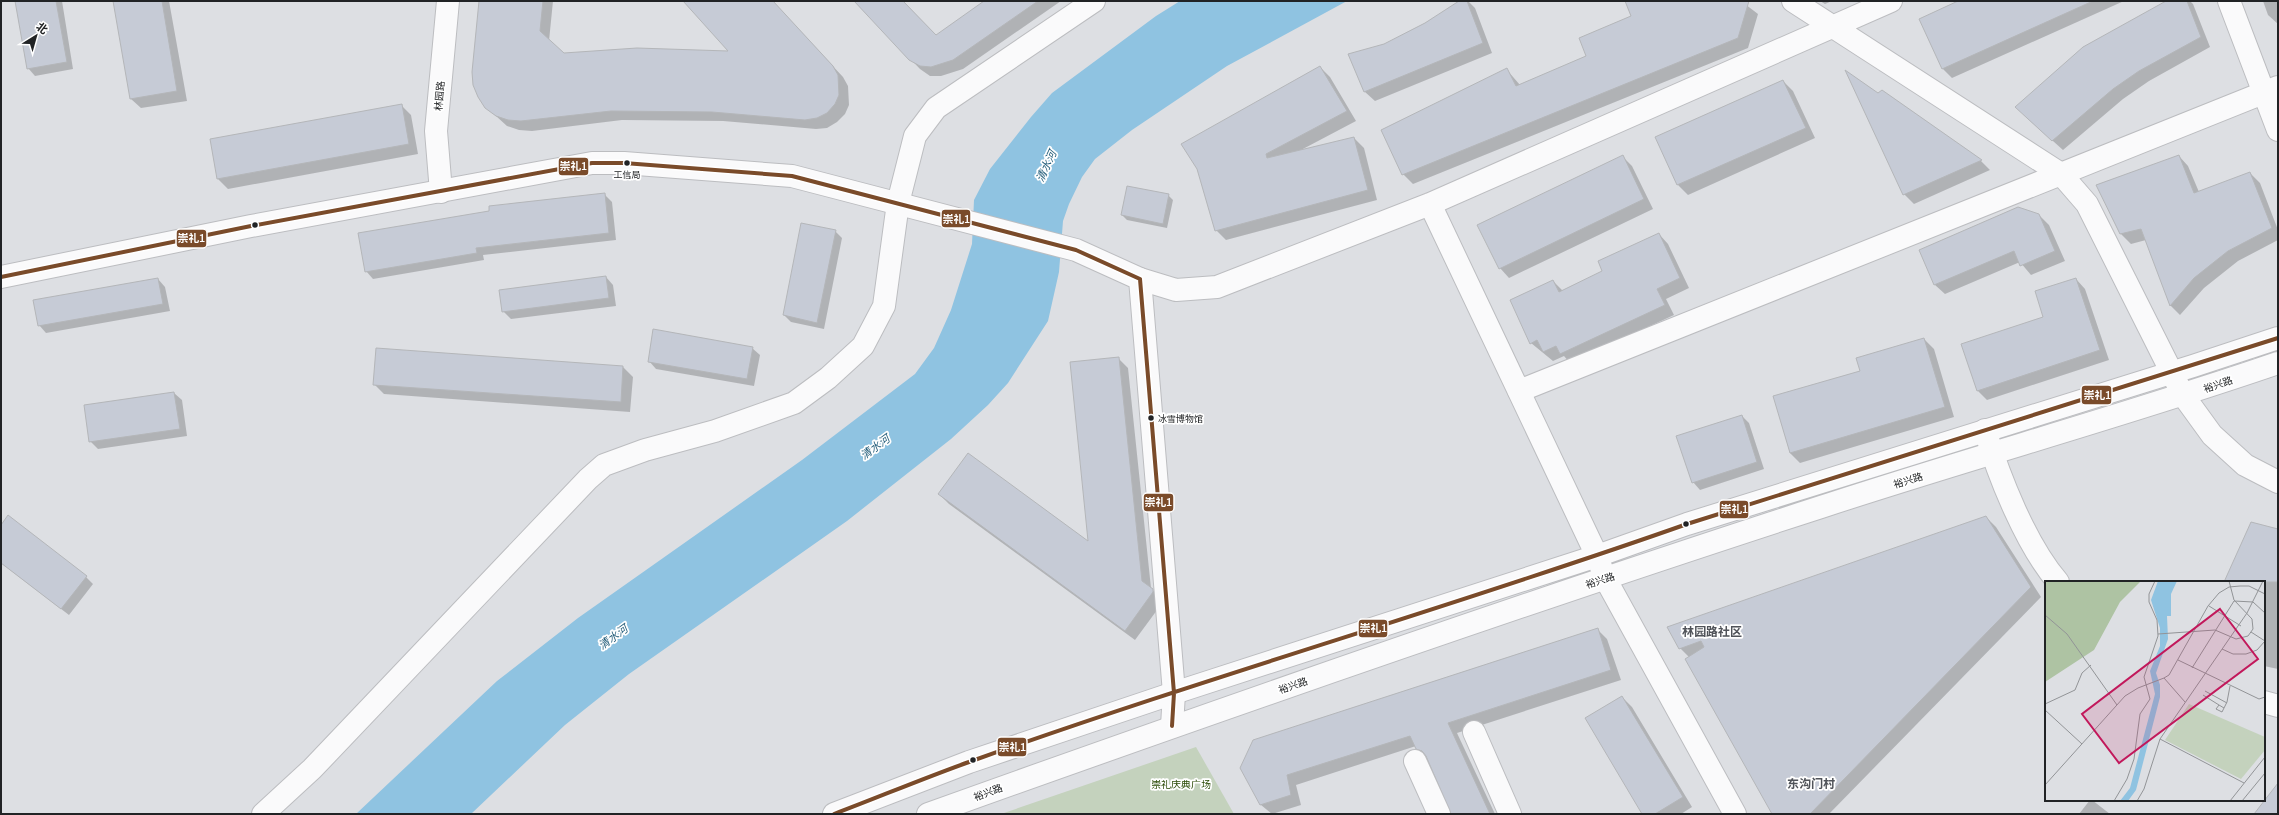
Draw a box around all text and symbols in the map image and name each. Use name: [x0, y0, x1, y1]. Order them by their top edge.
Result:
north arrow: [16, 16, 56, 56]
text: 北: [33, 19, 51, 37]
street label: 林园路: [432, 81, 447, 112]
water label: 清水河: [1033, 146, 1060, 184]
line badge: 崇礼1: [558, 157, 589, 176]
marker: 工信局: [622, 158, 632, 168]
text: 崇礼1: [559, 159, 587, 173]
place label: 工信局: [613, 169, 641, 181]
line badge: 崇礼1: [941, 209, 971, 228]
text: 崇礼1: [942, 212, 970, 226]
unlabelled marker: [250, 220, 260, 230]
line badge: 崇礼1: [176, 229, 207, 248]
text: 崇礼1: [177, 231, 205, 245]
street label: 裕兴路: [2202, 373, 2234, 396]
line badge: 崇礼1: [2081, 385, 2112, 405]
text: 崇礼1: [2083, 388, 2111, 402]
marker: 冰雪博物馆: [1146, 413, 1156, 423]
place label: 冰雪博物馆: [1158, 413, 1203, 425]
water label: 清水河: [858, 430, 894, 462]
street label: 裕兴路: [1892, 470, 1924, 491]
line badge: 崇礼1: [1143, 493, 1174, 512]
text: 崇礼1: [1144, 495, 1172, 509]
line badge: 崇礼1: [1719, 500, 1749, 519]
text: 崇礼1: [1720, 502, 1748, 516]
unlabelled marker: [1681, 519, 1691, 529]
street label: 裕兴路: [1584, 570, 1616, 591]
inset map: [2045, 581, 2265, 801]
line badge: 崇礼1: [1358, 619, 1388, 638]
water label: 清水河: [596, 620, 632, 652]
text: 崇礼1: [1359, 621, 1387, 635]
district label: 林园路社区: [1682, 624, 1742, 640]
street label: 裕兴路: [1277, 674, 1309, 697]
line badge: 崇礼1: [997, 737, 1027, 757]
text: 崇礼1: [998, 740, 1026, 754]
unlabelled marker: [968, 755, 978, 765]
district label: 东沟门村: [1787, 776, 1835, 792]
park label: 崇礼庆典广场: [1151, 778, 1211, 791]
street label: 裕兴路: [972, 781, 1004, 804]

